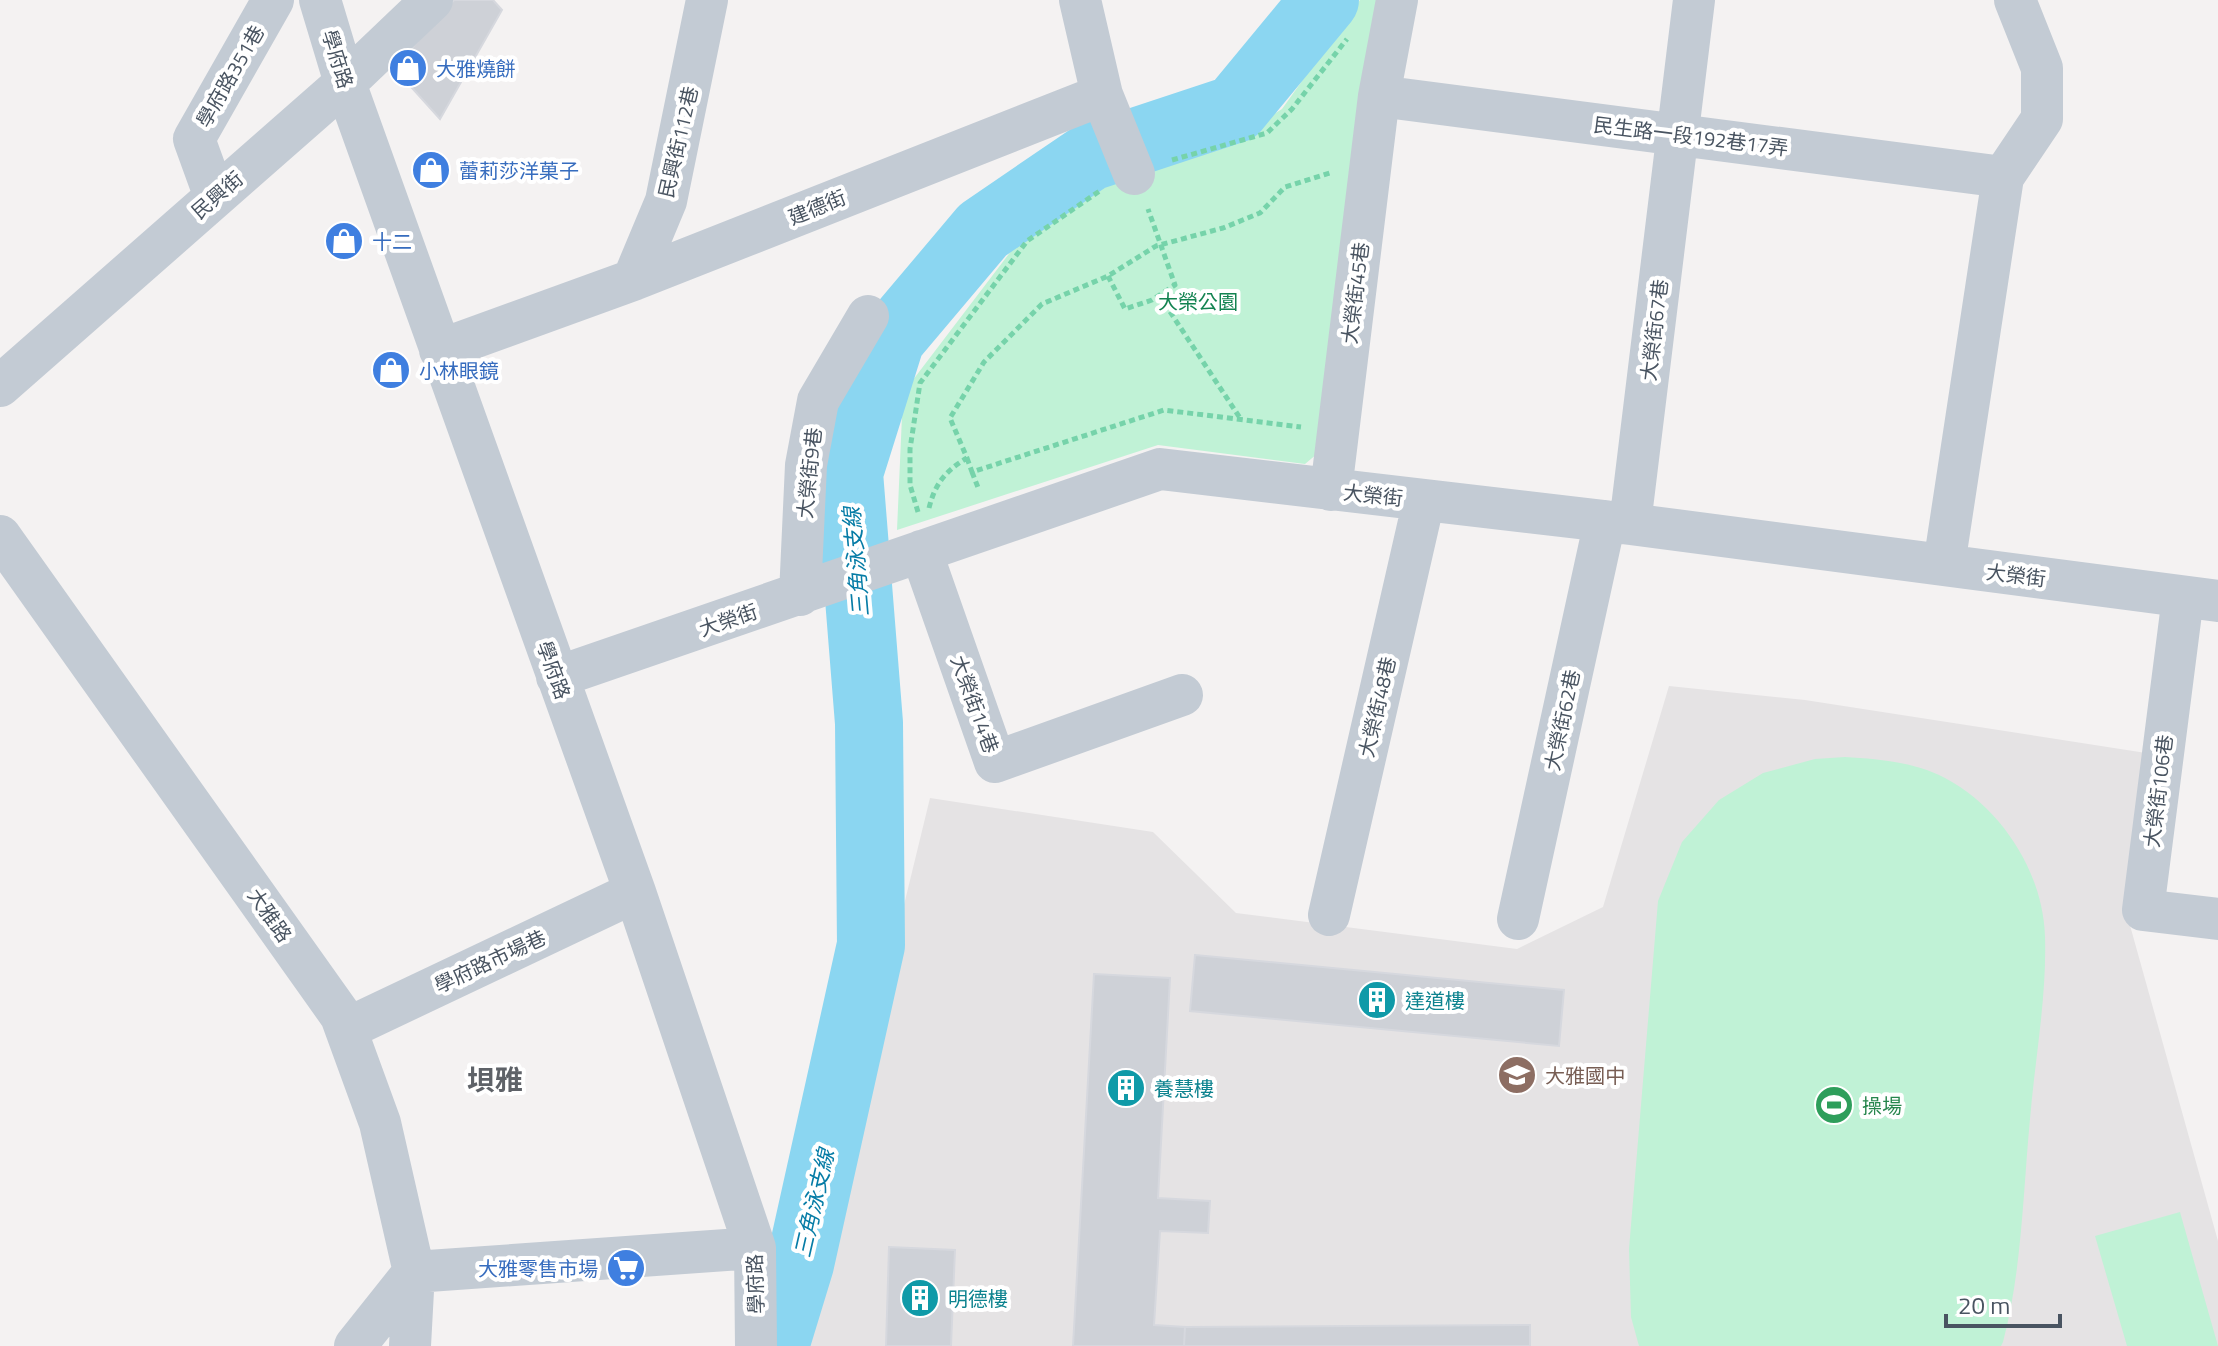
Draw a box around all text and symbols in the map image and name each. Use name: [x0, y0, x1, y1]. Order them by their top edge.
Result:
street label: 學府路351巷: [188, 19, 272, 133]
street label: 學府路: [314, 26, 362, 92]
shop icon: 大雅燒餅: [387, 47, 429, 89]
place label: 大雅燒餅: [436, 53, 516, 84]
street label: 民興街112巷: [650, 83, 706, 201]
street label: 民生路一段192巷17弄: [1592, 109, 1790, 163]
shop icon: 蕾莉莎洋菓子: [410, 149, 452, 191]
place label: 蕾莉莎洋菓子: [459, 155, 579, 186]
street label: 民興街: [184, 164, 250, 226]
street label: 建德街: [783, 181, 851, 233]
shop icon: 十二: [323, 220, 365, 262]
place label: 十二: [372, 226, 412, 257]
street label: 大榮街45巷: [1333, 240, 1377, 346]
street label: 大榮街67巷: [1632, 277, 1676, 383]
park label: 大榮公園: [1158, 286, 1238, 317]
shop icon: 小林眼鏡: [370, 349, 412, 391]
place label: 小林眼鏡: [419, 355, 499, 386]
street label: 大榮街9巷: [789, 426, 829, 520]
street label: 大榮街: [1342, 476, 1404, 514]
water label: 三角泳支線: [834, 503, 878, 618]
street label: 大榮街: [1984, 556, 2048, 594]
street label: 大榮街: [695, 596, 761, 644]
street label: 學府路: [529, 637, 579, 703]
street label: 大榮街14巷: [943, 651, 1007, 757]
street label: 大榮街48巷: [1350, 654, 1404, 760]
street label: 大榮街62巷: [1536, 667, 1588, 773]
street label: 大榮街106巷: [2136, 733, 2180, 849]
street label: 大雅路: [240, 882, 300, 948]
street label: 學府路市場巷: [429, 922, 551, 1000]
building icon: 達道樓: [1356, 979, 1398, 1021]
place label: 達道樓: [1405, 985, 1465, 1016]
school or university icon: 大雅國中: [1496, 1054, 1538, 1096]
district label: 垻雅: [467, 1058, 523, 1101]
place label: 大雅國中: [1545, 1060, 1625, 1091]
building icon: 養慧樓: [1105, 1067, 1147, 1109]
place label: 養慧樓: [1154, 1073, 1214, 1104]
sports icon: 操場: [1813, 1084, 1855, 1126]
place label: 操場: [1862, 1090, 1902, 1121]
water label: 三角泳支線: [785, 1143, 844, 1260]
supermarket icon: 大雅零售市場: [605, 1247, 647, 1289]
place label: 大雅零售市場: [478, 1253, 598, 1284]
street label: 學府路: [738, 1253, 772, 1315]
building icon: 明德樓: [899, 1277, 941, 1319]
scale bar: [1946, 1278, 2060, 1328]
place label: 明德樓: [948, 1283, 1008, 1314]
text: 20 m: [1958, 1287, 2010, 1323]

